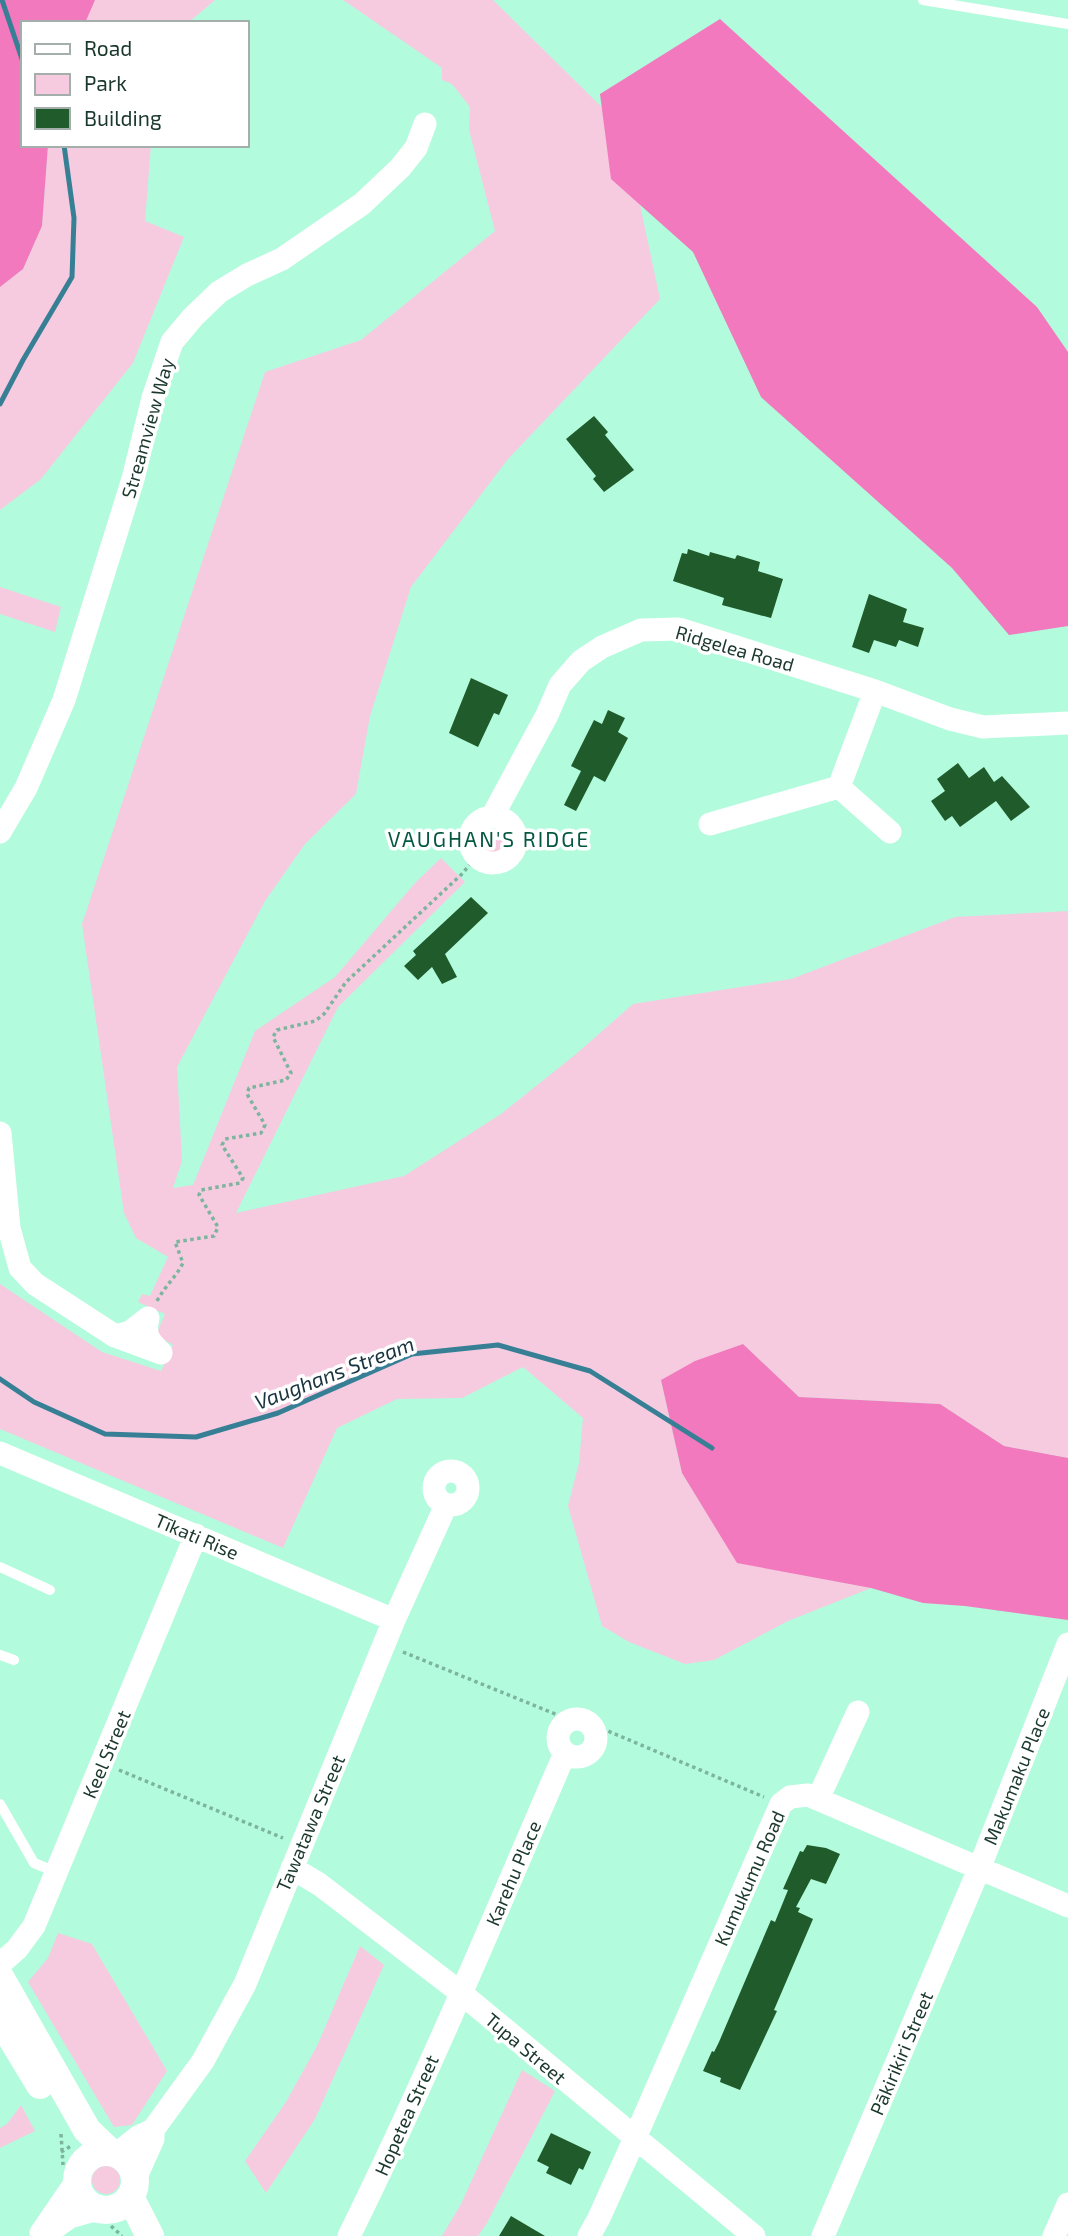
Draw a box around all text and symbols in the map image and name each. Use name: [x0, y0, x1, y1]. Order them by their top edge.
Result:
legend: [21, 21, 248, 147]
text: Road: [84, 35, 132, 60]
text: Park: [84, 70, 127, 95]
text: Building: [84, 105, 162, 130]
street label: Streamview Way: [116, 355, 178, 501]
street label: Ridgelea Road: [673, 620, 797, 676]
district label: VAUGHAN'S RIDGE: [388, 826, 590, 851]
water label: Vaughans Stream: [251, 1330, 417, 1414]
street label: Tīkati Rise: [152, 1508, 242, 1564]
street label: Makumaku Place: [978, 1704, 1054, 1848]
street label: Keel Street: [77, 1706, 135, 1802]
street label: Tawatawa Street: [271, 1751, 349, 1895]
street label: Kumukumu Road: [709, 1807, 789, 1949]
street label: Karehu Place: [481, 1817, 545, 1929]
street label: Pākirikiri Street: [865, 1988, 937, 2118]
street label: Tupa Street: [481, 2007, 571, 2089]
street label: Hopetea Street: [369, 2051, 443, 2179]

